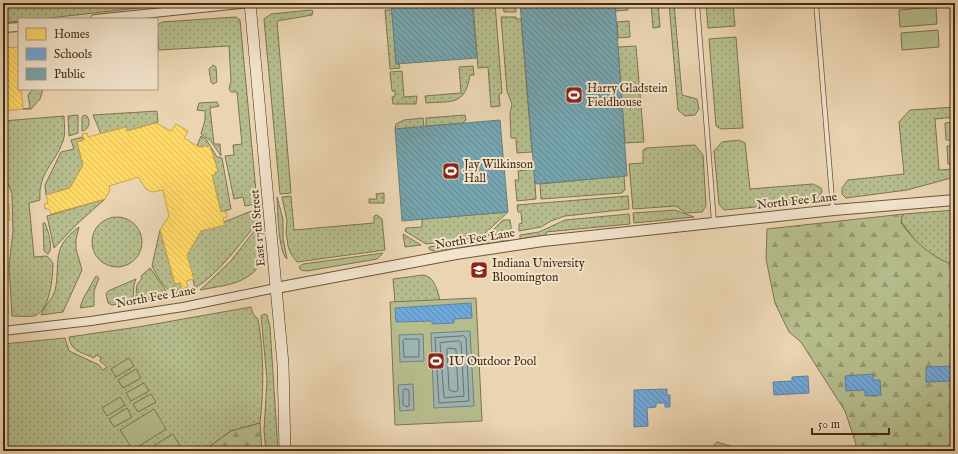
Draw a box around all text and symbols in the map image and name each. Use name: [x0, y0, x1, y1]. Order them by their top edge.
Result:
legend: [18, 18, 158, 90]
text: Homes: [54, 27, 90, 42]
text: Schools: [54, 47, 92, 62]
text: Public: [54, 67, 85, 82]
place label: Harry Gladstein Fieldhouse: [587, 81, 668, 110]
sports icon: Harry Gladstein Fieldhouse: [564, 85, 584, 105]
place label: Jay Wilkinson Hall: [462, 157, 534, 186]
sports icon: Jay Wilkinson Hall: [441, 161, 461, 181]
street label: East 17th Street: [247, 189, 269, 267]
street label: North Fee Lane: [756, 189, 838, 213]
street label: North Fee Lane: [434, 225, 517, 253]
place label: Indiana University Bloomington: [492, 256, 585, 285]
school or university icon: Indiana University Bloomington: [469, 260, 489, 280]
street label: North Fee Lane: [115, 283, 198, 311]
sports icon: IU Outdoor Pool: [426, 351, 446, 371]
place label: IU Outdoor Pool: [449, 354, 537, 369]
scale bar: [812, 410, 889, 436]
text: 50 m: [818, 417, 840, 432]

